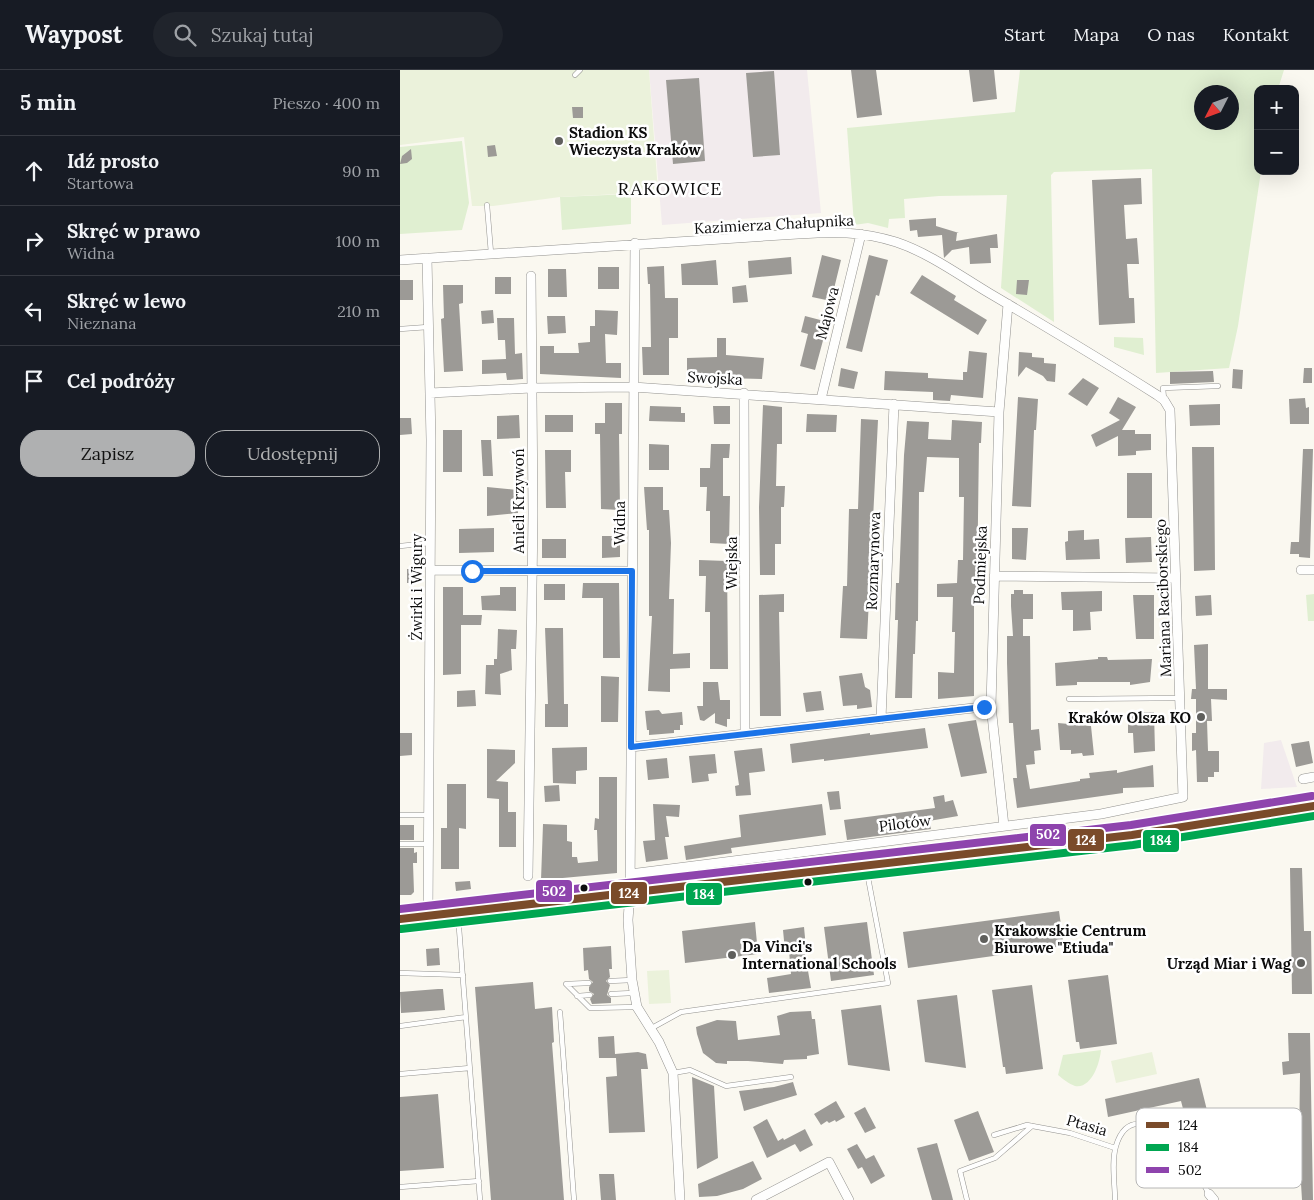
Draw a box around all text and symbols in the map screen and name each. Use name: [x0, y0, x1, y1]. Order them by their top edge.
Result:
search box: [153, 12, 503, 57]
text: Waypost: [25, 19, 123, 50]
icon: search: [171, 21, 199, 49]
text: Szukaj tutaj: [211, 23, 313, 47]
text: Start: [1004, 23, 1045, 46]
text: Mapa: [1073, 23, 1119, 46]
text: O nas: [1147, 23, 1195, 46]
text: Kontakt: [1223, 23, 1289, 46]
north arrow: [1194, 85, 1239, 130]
map controls: [1254, 85, 1299, 175]
button: +: [1254, 85, 1299, 130]
text: 5 min: [20, 89, 76, 116]
text: Pieszo · 400 m: [273, 93, 380, 113]
place label: Stadion KS Wieczysta Kraków: [569, 123, 701, 159]
button: −: [1254, 130, 1299, 175]
marker: Stadion KS Wieczysta Kraków: [553, 135, 565, 147]
text: Idź prosto: [67, 149, 159, 173]
icon: ahead: [20, 157, 48, 185]
text: 90 m: [342, 161, 380, 181]
text: Startowa: [67, 173, 134, 193]
district label: RAKOWICE: [618, 177, 722, 200]
street label: Kazimierza Chałupnika: [693, 210, 855, 238]
text: Skręć w prawo: [67, 219, 200, 243]
icon: right: [20, 227, 48, 255]
text: 100 m: [336, 231, 380, 251]
text: Widna: [67, 243, 115, 263]
street label: Majowa: [811, 284, 843, 341]
text: Skręć w lewo: [67, 289, 186, 313]
icon: left: [20, 297, 48, 325]
text: 210 m: [337, 301, 380, 321]
text: Nieznana: [67, 313, 136, 333]
icon: arrive: [20, 367, 48, 395]
street label: Swojska: [687, 367, 744, 389]
text: Cel podróży: [67, 369, 175, 393]
button: Zapisz: [20, 430, 195, 477]
button: Udostępnij: [205, 430, 380, 477]
street label: Anieli Krzywoń: [509, 448, 528, 555]
street label: Widna: [610, 500, 629, 545]
street label: Rozmarynowa: [862, 511, 884, 611]
street label: Mariana Raciborskiego: [1151, 518, 1175, 678]
street label: Podmiejska: [969, 525, 991, 605]
street label: Żwirki i Wigury: [407, 533, 426, 641]
street label: Wiejska: [722, 536, 741, 590]
route start: [461, 560, 484, 583]
route end: [973, 696, 996, 719]
place label: Kraków Olsza KO: [1068, 708, 1191, 727]
marker: Kraków Olsza KO: [1195, 711, 1207, 723]
street label: Pilotów: [878, 810, 932, 836]
line badge: 502: [1029, 823, 1067, 847]
text: 502: [1036, 825, 1060, 843]
line badge: 124: [1067, 828, 1105, 852]
line badge: 184: [1142, 829, 1180, 853]
text: 124: [1076, 831, 1097, 849]
text: 184: [1150, 831, 1172, 849]
unlabelled marker: [803, 877, 813, 887]
line badge: 502: [535, 879, 573, 903]
line badge: 124: [610, 881, 648, 905]
text: 502: [542, 882, 566, 900]
line badge: 184: [685, 882, 723, 906]
unlabelled marker: [579, 883, 589, 893]
text: 124: [619, 884, 640, 902]
text: 184: [693, 885, 715, 903]
place label: Krakowskie Centrum Biurowe "Etiuda": [994, 921, 1146, 957]
marker: Krakowskie Centrum Biurowe "Etiuda": [978, 933, 990, 945]
place label: Da Vinci's International Schools: [742, 937, 897, 973]
marker: Da Vinci's International Schools: [726, 949, 738, 961]
place label: Urząd Miar i Wag: [1167, 954, 1292, 973]
marker: Urząd Miar i Wag: [1295, 957, 1307, 969]
legend: [1136, 1108, 1302, 1188]
street label: Ptasia: [1064, 1110, 1110, 1140]
text: 124: [1178, 1116, 1198, 1134]
text: 184: [1178, 1138, 1199, 1156]
text: 502: [1178, 1161, 1202, 1179]

